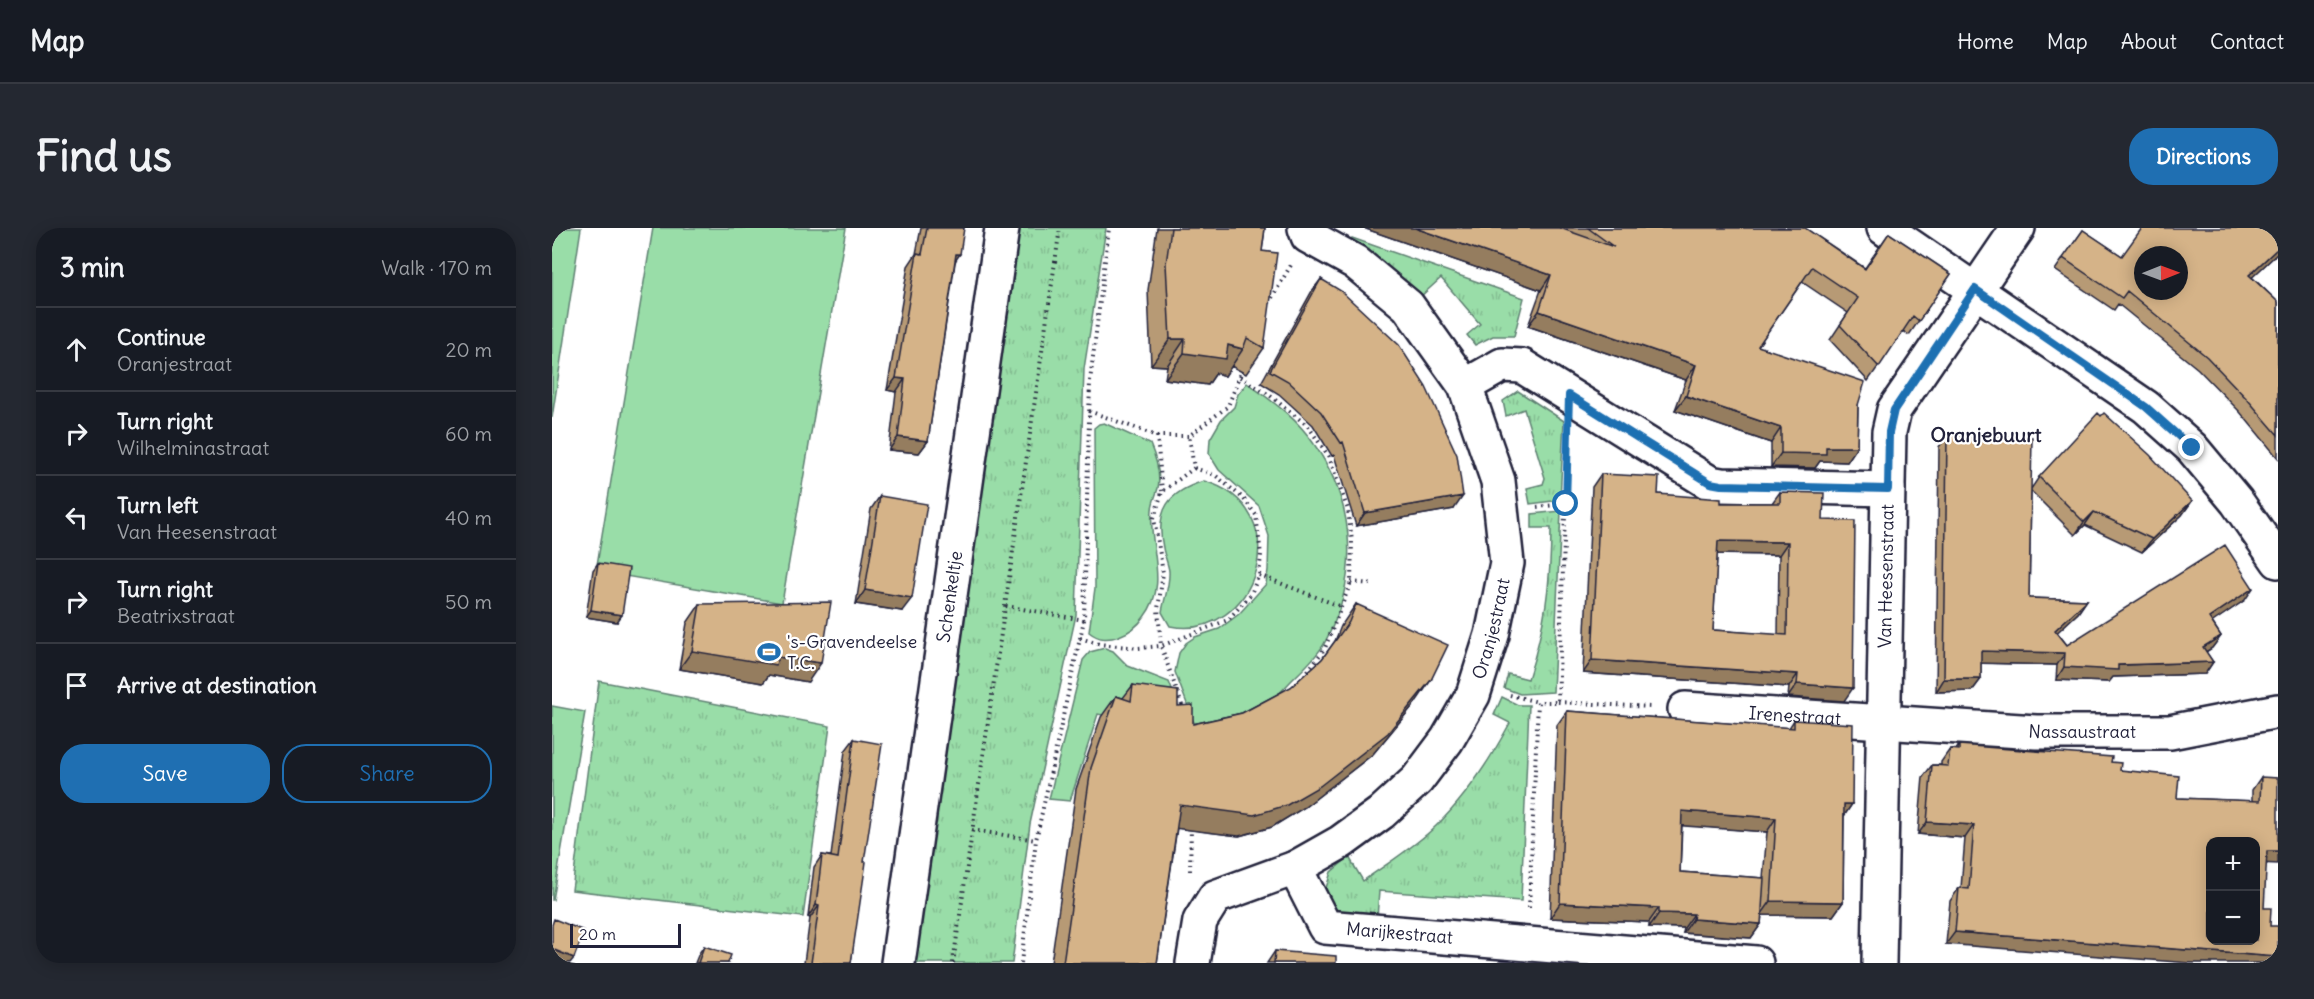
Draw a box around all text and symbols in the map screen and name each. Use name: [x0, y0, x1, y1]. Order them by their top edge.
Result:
text: Map: [30, 23, 84, 59]
text: Home: [1957, 28, 2014, 55]
text: Map: [2047, 28, 2088, 55]
text: About: [2121, 28, 2177, 55]
text: Contact: [2210, 28, 2284, 55]
button: Directions: [2129, 128, 2278, 185]
text: Find us: [36, 130, 172, 182]
north arrow: [2134, 246, 2188, 300]
text: 3 min: [60, 251, 125, 284]
text: Walk · 170 m: [381, 255, 492, 280]
text: Continue: [117, 323, 206, 351]
icon: ahead: [60, 333, 93, 366]
text: 20 m: [446, 337, 492, 362]
text: Oranjestraat: [117, 351, 232, 376]
text: Turn right: [117, 407, 213, 435]
icon: right: [60, 417, 93, 450]
text: 60 m: [445, 421, 492, 446]
district label: Oranjebuurt: [1931, 422, 2042, 447]
route end: [2178, 434, 2204, 460]
text: Wilhelminastraat: [117, 435, 269, 460]
route start: [1552, 490, 1578, 516]
text: Turn left: [117, 491, 198, 519]
icon: left: [60, 501, 93, 534]
street label: Van Heesenstraat: [1873, 504, 1899, 648]
text: 40 m: [445, 505, 492, 530]
text: Van Heesenstraat: [117, 519, 277, 544]
street label: Schenkeltje: [931, 549, 967, 644]
text: Turn right: [117, 575, 213, 603]
street label: Oranjestraat: [1467, 576, 1515, 682]
icon: right: [60, 585, 93, 618]
text: 50 m: [445, 589, 492, 614]
text: Beatrixstraat: [117, 603, 235, 628]
place label: 's-Gravendeelse T.C.: [787, 630, 917, 674]
sports icon: 's-Gravendeelse T.C.: [756, 639, 782, 665]
icon: arrive: [60, 669, 93, 702]
text: Arrive at destination: [117, 671, 317, 699]
street label: Irenestraat: [1748, 701, 1842, 730]
street label: Nassaustraat: [2028, 720, 2136, 743]
button: Save: [60, 744, 270, 803]
button: Share: [282, 744, 492, 803]
map controls: [2206, 837, 2260, 945]
button: +: [2206, 837, 2260, 891]
button: −: [2206, 891, 2260, 945]
street label: Marijkestraat: [1345, 917, 1454, 949]
scale bar: [570, 921, 681, 948]
text: 20 m: [579, 924, 616, 944]

